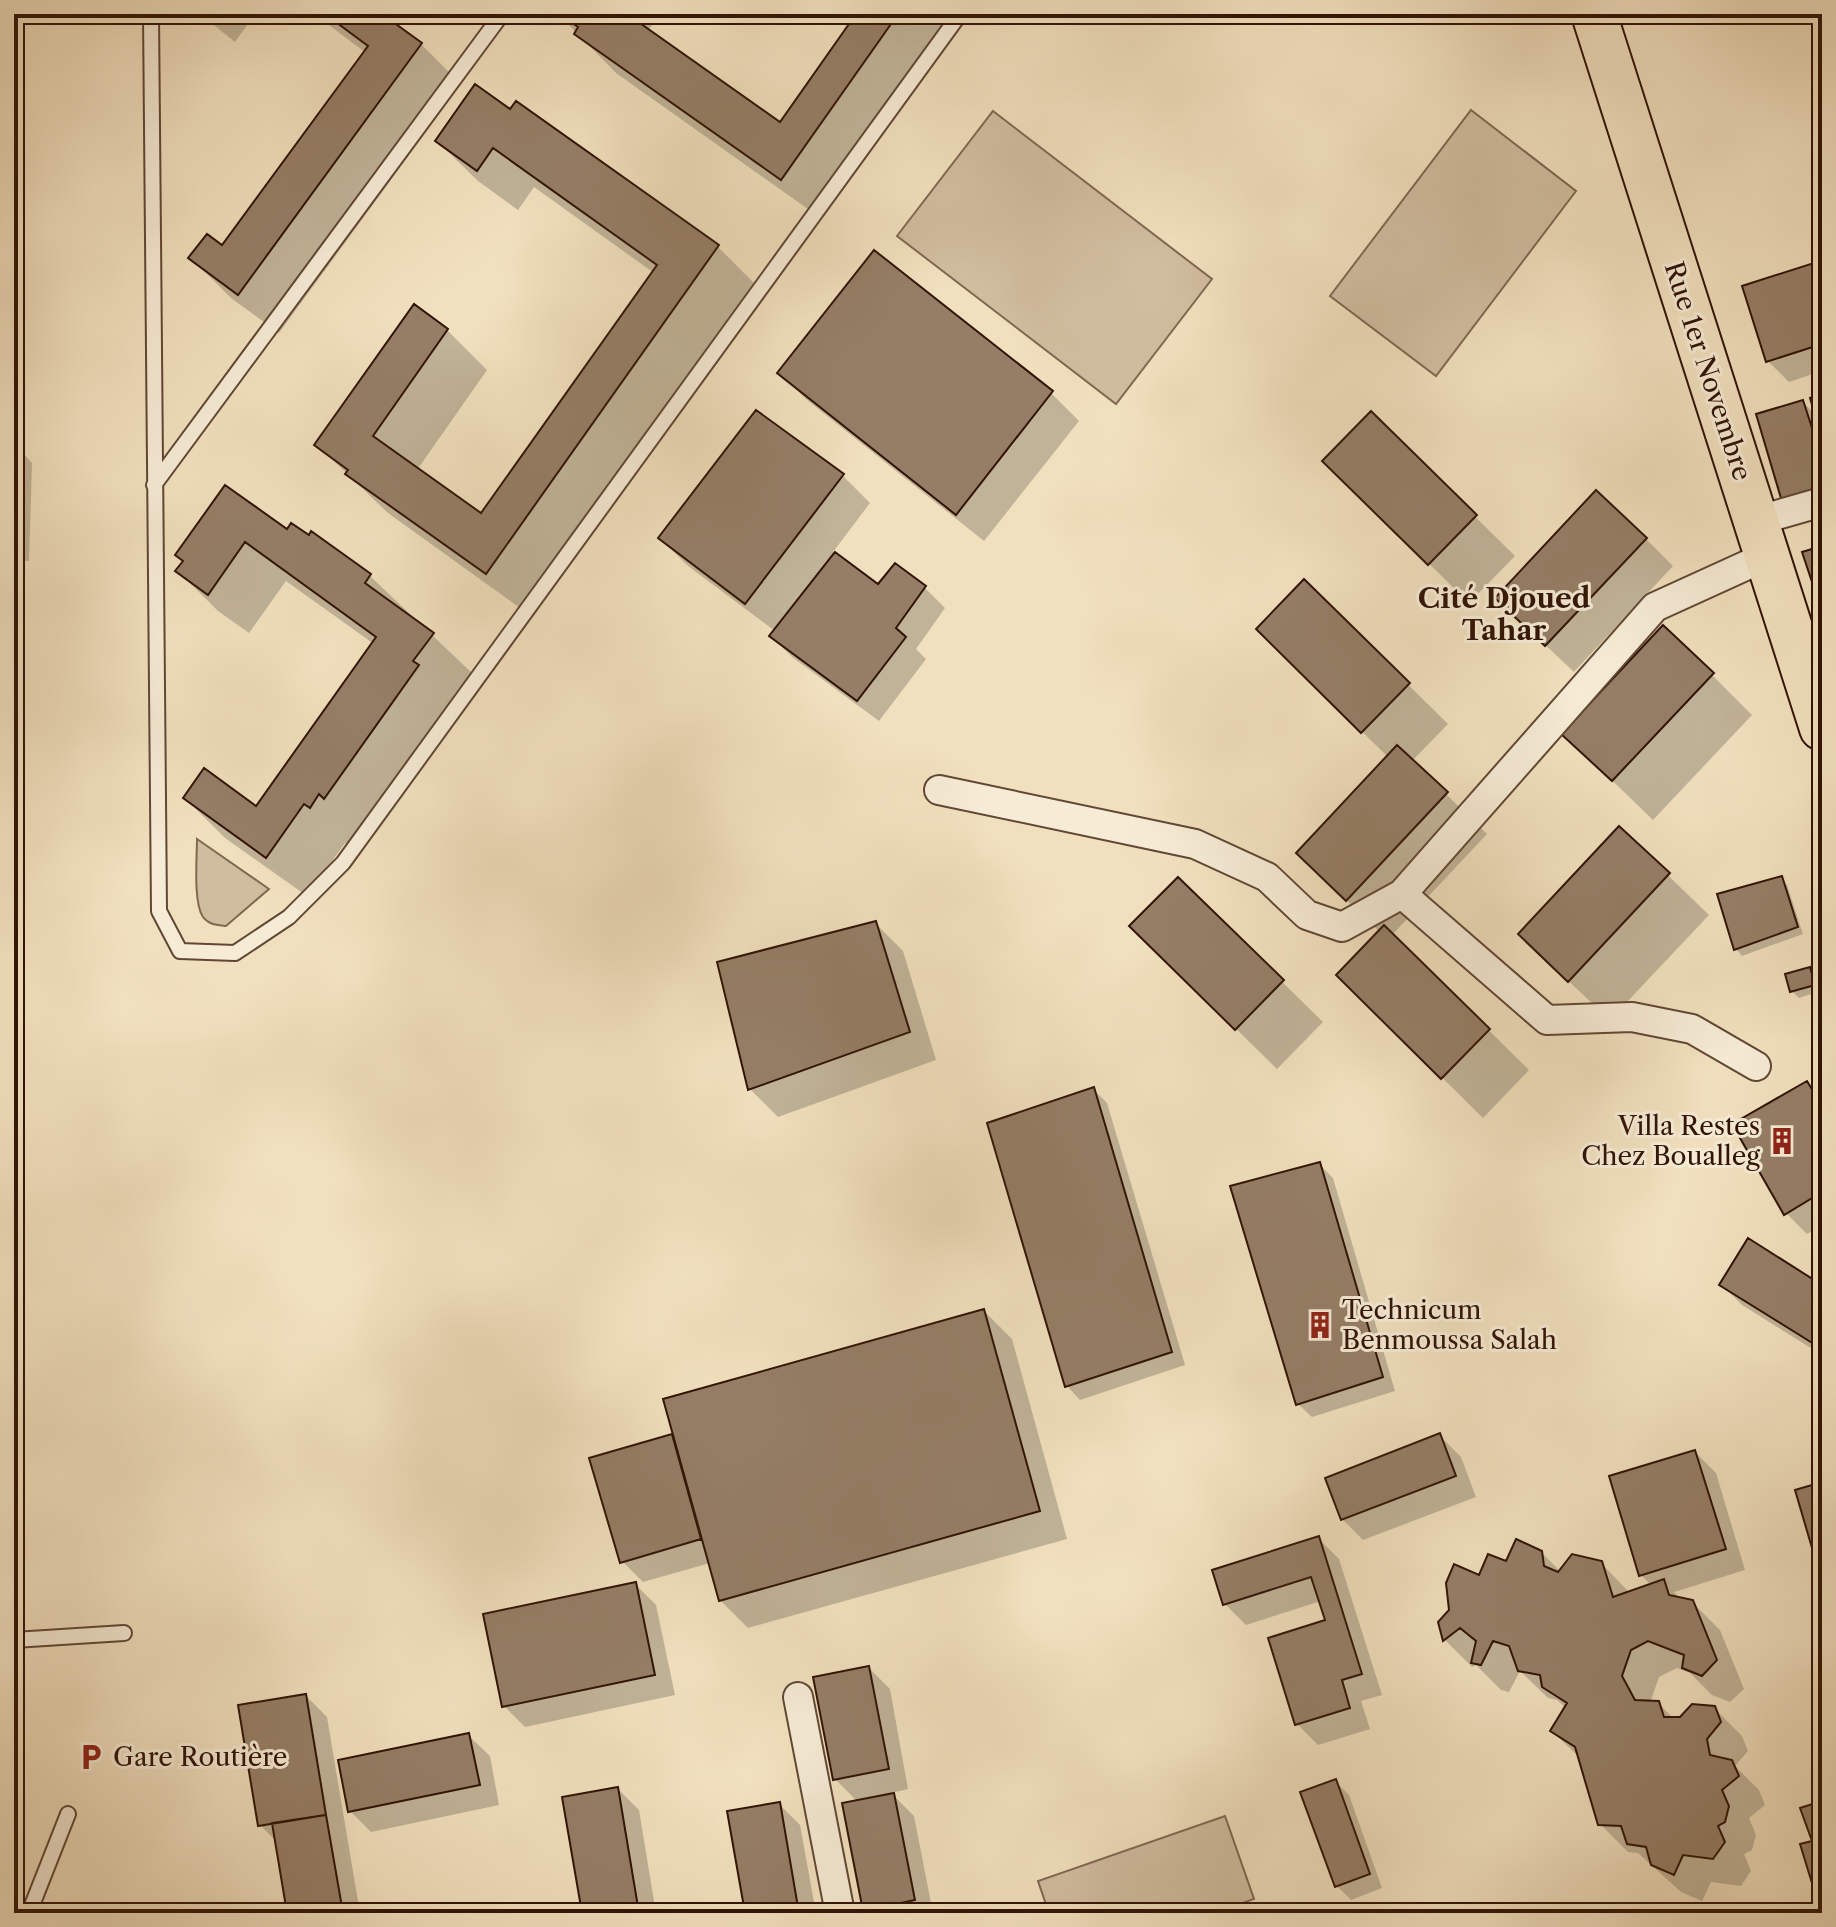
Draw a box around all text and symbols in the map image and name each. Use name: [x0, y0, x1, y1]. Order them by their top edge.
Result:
street label: Rue 1er Novembre: [1657, 257, 1759, 485]
district label: Cité Djoued Tahar: [1418, 581, 1591, 647]
place label: Villa Restes Chez Boualleg: [1581, 1110, 1760, 1172]
building icon: Villa Restes Chez Boualleg: [1767, 1126, 1797, 1156]
place label: Technicum Benmoussa Salah: [1342, 1294, 1557, 1356]
building icon: Technicum Benmoussa Salah: [1305, 1310, 1335, 1340]
place label: Gare Routière: [113, 1741, 287, 1773]
parking icon: Gare Routière: [76, 1742, 106, 1772]

